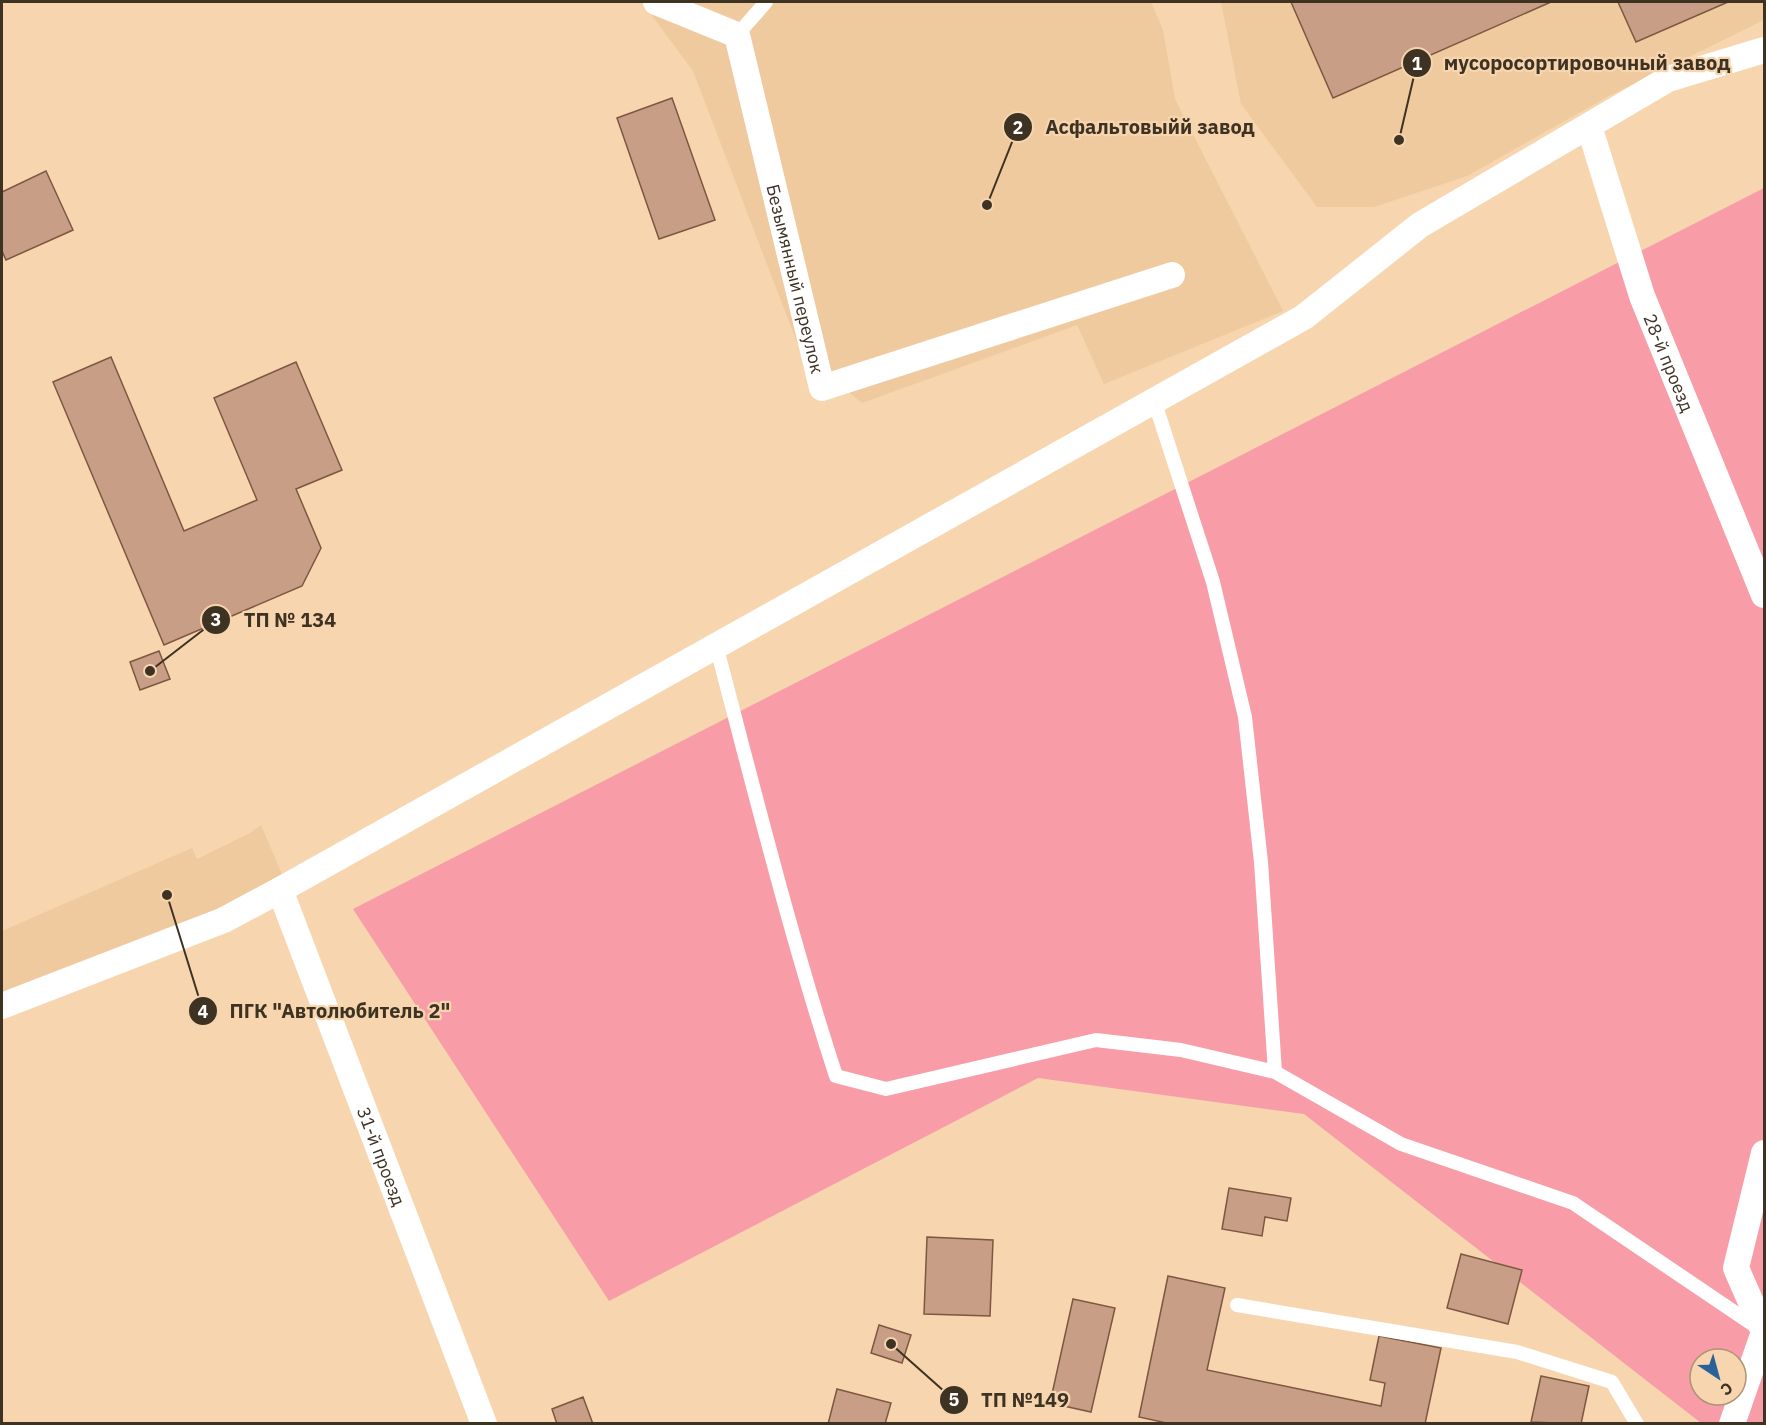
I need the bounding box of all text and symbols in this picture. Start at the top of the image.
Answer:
callout: мусоросортировочный завод [1402,44,1742,82]
text: мусоросортировочный завод [1444,49,1730,76]
text: 1 [1412,52,1423,75]
callout: Асфальтовыйй завод [1003,108,1267,146]
text: Асфальтовыйй завод [1045,113,1255,140]
text: 2 [1013,116,1023,139]
street label: Безымянный переулок [762,182,830,376]
street label: 28-й проезд [1639,310,1700,415]
callout: ТП № 134 [201,601,348,639]
text: ТП № 134 [244,606,336,633]
text: 3 [211,608,221,631]
callout: ПГК "Автолюбитель 2" [188,992,463,1030]
text: ПГК "Автолюбитель 2" [230,997,450,1024]
text: 4 [198,1000,209,1023]
street label: 31-й проезд [352,1103,411,1209]
north arrow [1688,1347,1748,1407]
text: С [1717,1378,1737,1400]
callout: ТП №149 [939,1381,1081,1419]
text: ТП №149 [981,1386,1069,1413]
text: 5 [949,1388,960,1411]

